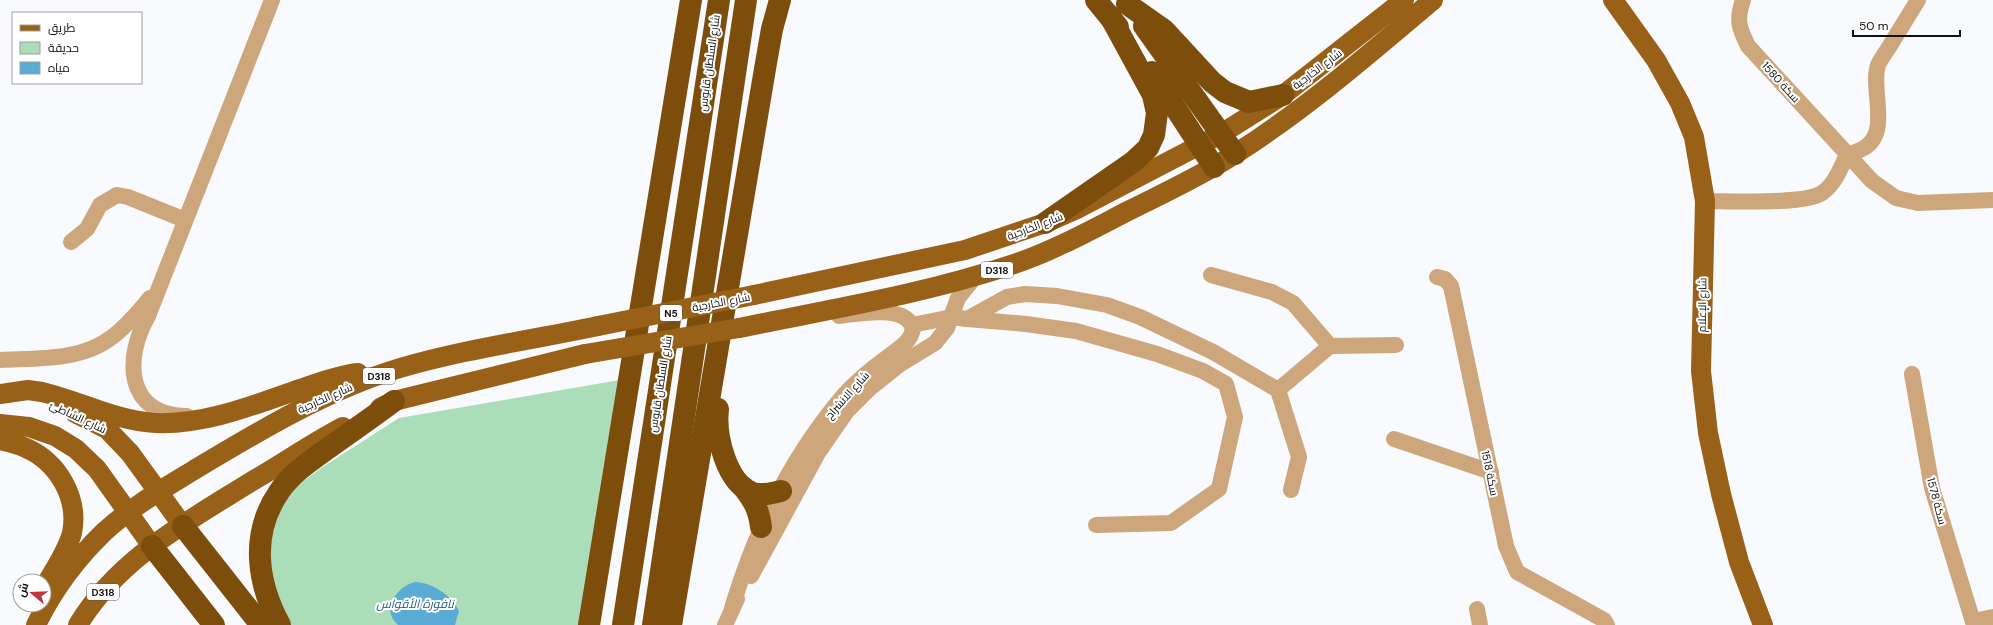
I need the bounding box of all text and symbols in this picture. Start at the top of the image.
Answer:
legend [12,12,142,84]
scale bar [1853,12,1960,38]
street label: شارع السلطان قابوس [695,14,724,112]
text: 50 m [1859,18,1888,34]
text: طريق [48,20,76,36]
text: حديقة [48,40,79,56]
street label: شارع الخارجية [1289,46,1345,93]
street label: سكة 1580 [1759,59,1803,105]
text: مياه [48,60,70,76]
street label: شارع الخارجية [1005,209,1065,244]
road number: D318 [981,262,1013,278]
street label: شارع الإعلام [1695,277,1710,333]
street label: شارع الخارجية [691,290,751,315]
road number: N5 [660,305,682,321]
street label: شارع السلطان قابوس [645,335,676,433]
road number: D318 [363,368,395,384]
street label: شارع الانشراح [822,368,873,422]
street label: شارع الخارجية [295,380,355,417]
street label: شارع الشاطئ [47,398,109,437]
street label: سكة 1518 [1478,449,1502,497]
street label: سكة 1578 [1924,476,1950,526]
north arrow [12,573,52,613]
text: ش [14,581,31,599]
road number: D318 [87,584,119,600]
water label: نافورة الأقواس [376,596,456,612]

